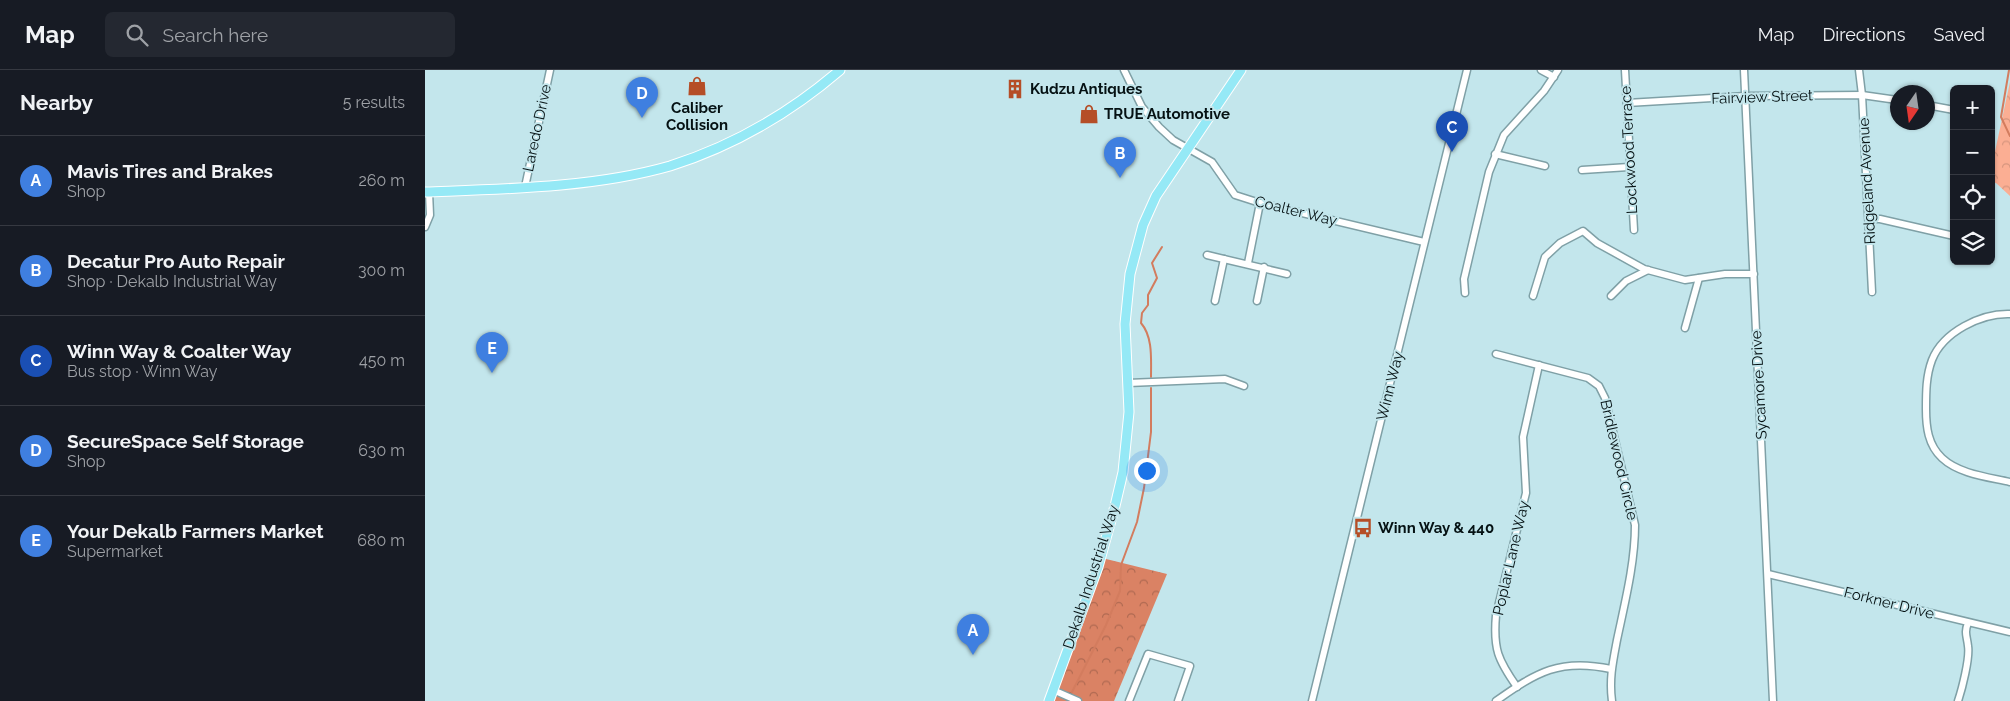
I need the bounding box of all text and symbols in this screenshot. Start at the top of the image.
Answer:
search box [105,12,455,57]
text: Map [25,20,75,49]
icon: search [123,21,151,49]
text: Search here [163,24,268,46]
text: Map [1758,24,1794,45]
text: Directions [1822,24,1906,45]
text: Saved [1934,24,1985,45]
shop icon: Caliber Collision [686,75,708,97]
pin: D [626,77,658,118]
building icon: Kudzu Antiques [1004,78,1026,100]
place label: Kudzu Antiques [1030,80,1142,98]
street label: Laredo Drive [519,83,555,173]
street label: Lockwood Terrace [1617,85,1641,214]
north arrow [1890,85,1935,130]
map controls [1950,85,1995,265]
button: + [1950,85,1995,130]
street label: Fairview Street [1711,86,1813,108]
text: Nearby [20,90,93,115]
text: 5 results [343,93,405,112]
place label: Caliber Collision [666,99,728,134]
shop icon: TRUE Automotive [1078,103,1100,125]
place label: TRUE Automotive [1104,105,1230,123]
pin: C [1436,111,1468,152]
street label: Ridgeland Avenue [1855,117,1879,245]
button: − [1950,130,1995,175]
pin: B [1104,137,1136,178]
text: Mavis Tires and Brakes [67,160,273,182]
text: A [31,171,41,190]
text: 260 m [358,171,405,190]
button: locate [1950,175,1995,220]
text: Shop [67,182,105,201]
street label: Coalter Way [1253,192,1339,230]
button: layers [1950,220,1995,265]
text: Decatur Pro Auto Repair [67,250,285,272]
text: B [31,261,41,280]
text: 300 m [358,261,405,280]
text: Shop · Dekalb Industrial Way [67,272,277,291]
street label: Sycamore Drive [1747,330,1771,440]
pin: E [476,332,508,373]
text: Winn Way & Coalter Way [67,340,291,362]
street label: Winn Way [1373,350,1407,422]
text: C [31,351,41,370]
text: 450 m [359,351,405,370]
text: Bus stop · Winn Way [67,362,217,381]
street label: Bridlewood Circle [1596,398,1642,522]
text: SecureSpace Self Storage [67,430,304,452]
text: D [30,441,42,460]
text: 630 m [358,441,405,460]
text: Shop [67,452,105,471]
your location [1134,458,1160,484]
street label: Poplar Lane Way [1489,499,1533,617]
street label: Dekalb Industrial Way [1059,503,1123,651]
bus stop icon: Winn Way & 440 [1352,517,1374,539]
place label: Winn Way & 440 [1378,519,1494,537]
text: Your Dekalb Farmers Market [67,520,324,542]
text: E [31,531,41,550]
text: 680 m [357,531,405,550]
text: Supermarket [67,542,163,561]
street label: Forkner Drive [1842,583,1936,623]
pin: A [957,614,989,655]

